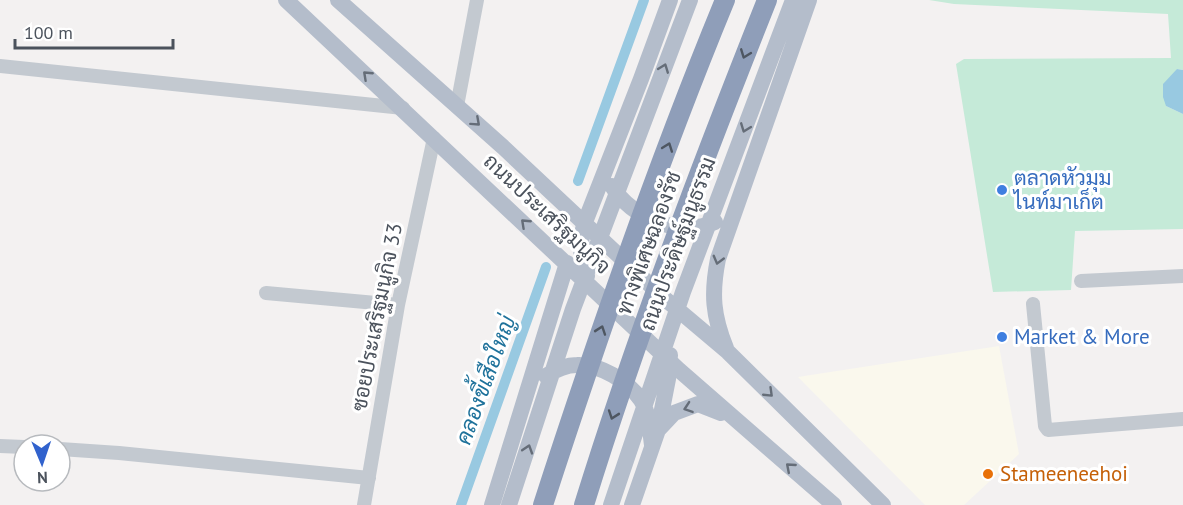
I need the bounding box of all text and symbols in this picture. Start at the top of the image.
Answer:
scale bar [15,12,172,50]
text: 100 m [24,21,73,44]
one-way arrow [740,49,753,59]
one-way arrow [656,63,669,74]
one-way arrow [363,71,374,82]
one-way arrow [469,115,480,126]
one-way arrow [740,122,752,133]
one-way arrow [660,142,673,152]
street label: ถนนประเสริฐมนูกิจ [477,148,617,281]
street label: ถนนประดิษฐ์มนูธรรม [634,153,723,335]
place label: ตลาดหัวมุม ไนท์มาเก็ต [1012,164,1111,215]
street label: ทางพิเศษฉลองรัช [610,167,687,318]
marker: ตลาดหัวมุม ไนท์มาเก็ต [995,183,1009,197]
one-way arrow [521,219,531,230]
street label: ซอยประเสริฐมนูกิจ 33 [345,221,410,414]
one-way arrow [713,255,726,265]
water label: คลองขี้เสือใหญ่ [444,309,522,448]
place label: Market & More [1014,323,1150,350]
one-way arrow [594,325,607,336]
marker: Market & More [995,330,1009,344]
one-way arrow [762,385,773,396]
one-way arrow [683,401,693,413]
one-way arrow [608,409,621,420]
north arrow [12,433,72,493]
one-way arrow [520,444,533,455]
place label: Stameeneehoi [1000,460,1128,487]
one-way arrow [786,463,797,474]
marker: Stameeneehoi [981,467,995,481]
text: N [37,468,48,488]

